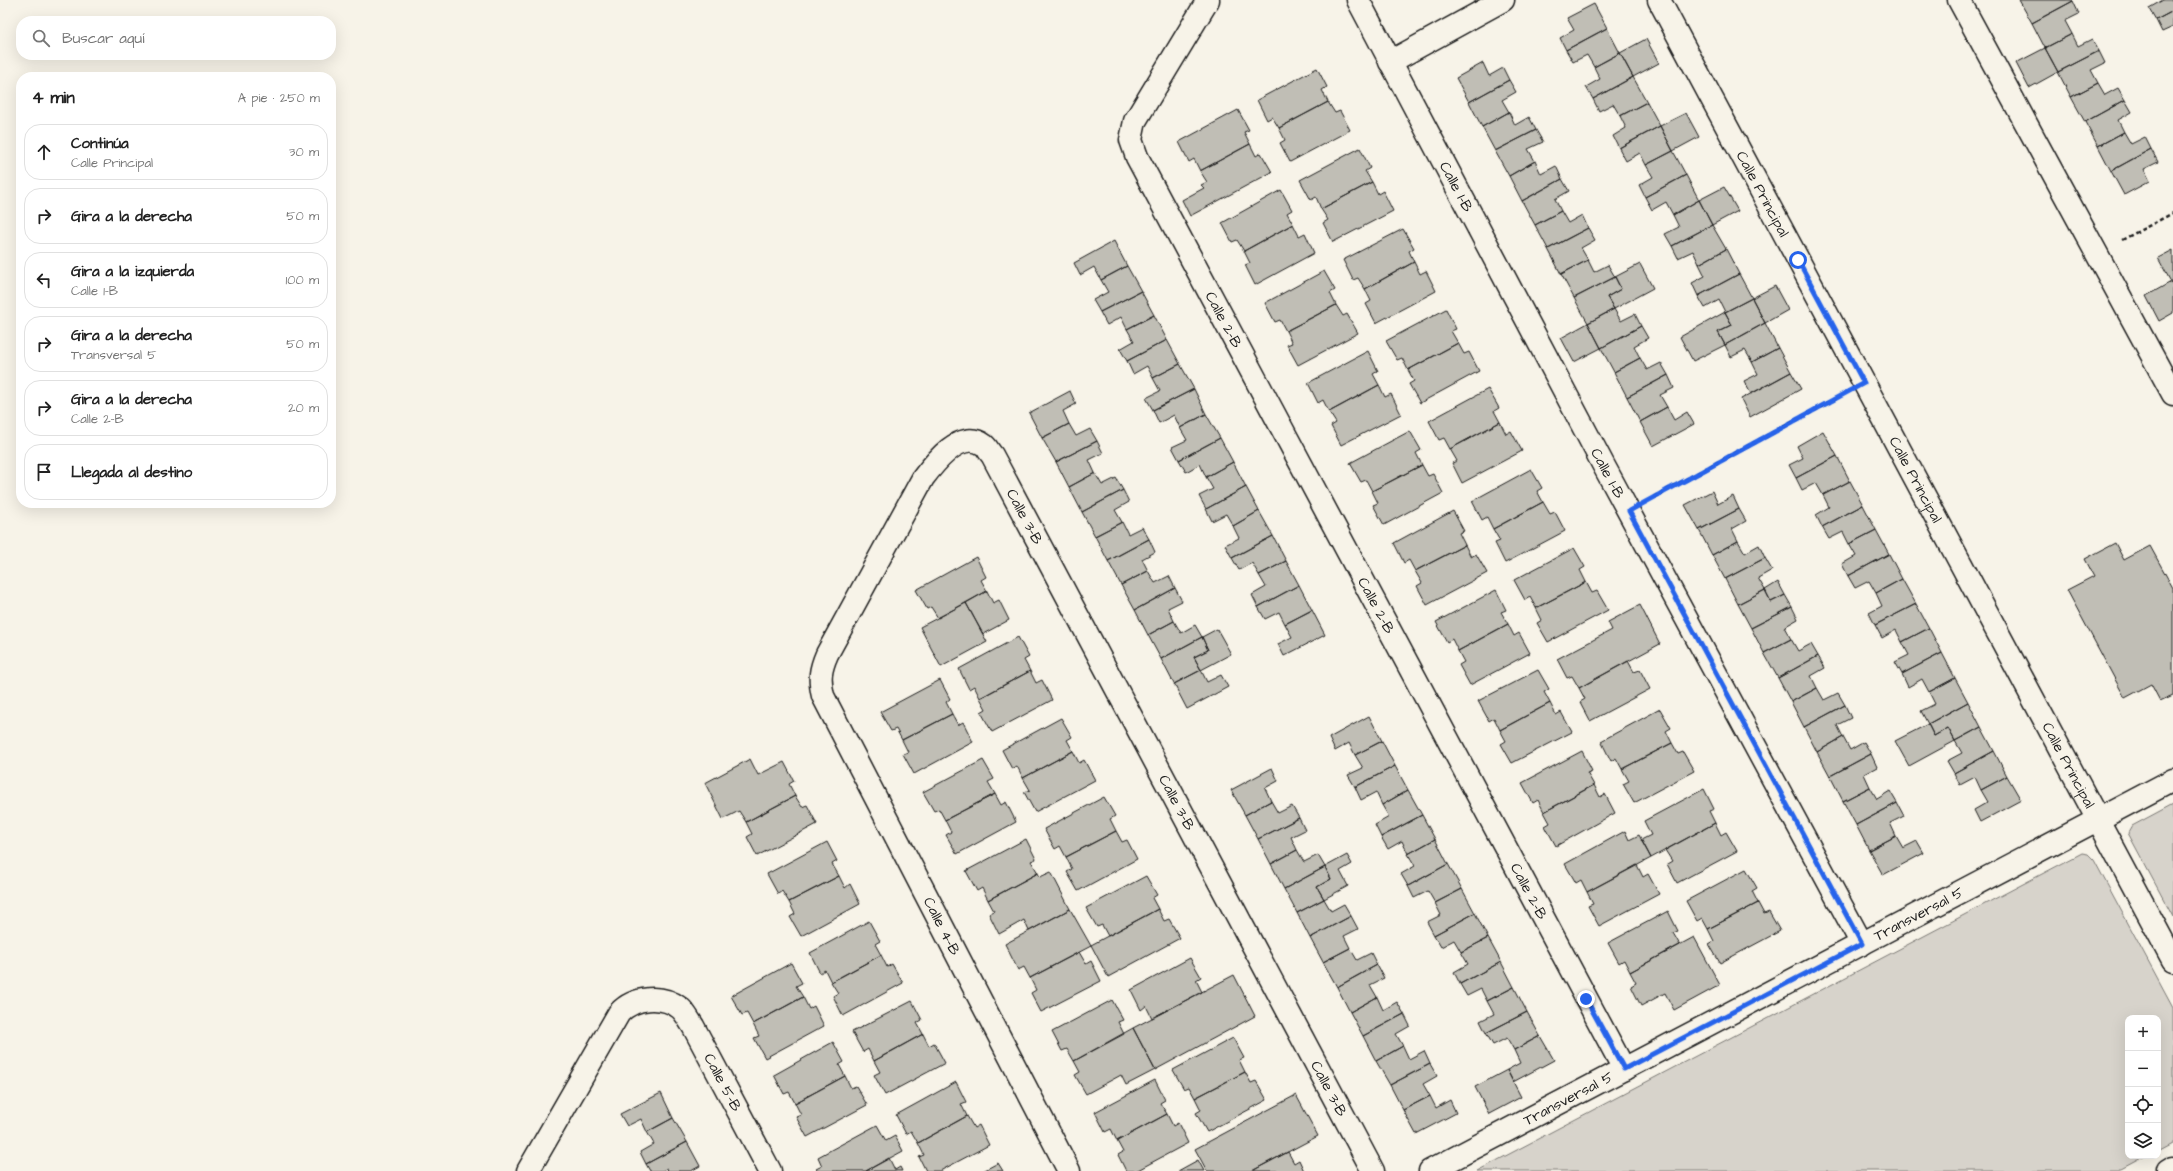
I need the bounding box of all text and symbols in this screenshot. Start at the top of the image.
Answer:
search box [16,16,336,60]
icon: search [30,27,52,49]
text: Buscar aquí [62,28,144,49]
text: 4 min [32,86,75,110]
text: A pie · 250 m [238,89,320,107]
text: Continúa [71,133,129,154]
icon: ahead [33,141,55,163]
text: 30 m [289,143,319,161]
street label: Calle Principal [1731,147,1794,241]
text: Calle Principal [71,154,153,172]
street label: Calle 1-B [1434,158,1478,216]
icon: right [33,205,55,227]
text: Gira a la derecha [71,206,192,227]
text: 50 m [286,207,319,225]
route start [1789,251,1807,269]
text: Gira a la izquierda [71,261,194,282]
icon: left [33,269,55,291]
text: 100 m [286,271,319,289]
text: Calle 1-B [71,282,118,300]
street label: Calle 2-B [1200,288,1247,352]
text: Gira a la derecha [71,325,192,346]
icon: right [33,333,55,355]
text: 50 m [286,335,319,353]
text: Transversal 5 [71,346,156,364]
text: Gira a la derecha [71,389,192,410]
icon: right [33,397,55,419]
text: 20 m [288,399,319,417]
text: Calle 2-B [71,410,124,428]
street label: Calle Principal [1884,433,1947,527]
street label: Calle 1-B [1585,444,1630,503]
icon: arrive [33,461,55,483]
text: Llegada al destino [71,462,192,483]
street label: Calle 3-B [1001,485,1048,548]
street label: Calle 2-B [1352,574,1400,638]
street label: Calle Principal [2037,719,2100,812]
street label: Calle 3-B [1153,771,1200,835]
street label: Calle 2-B [1505,859,1552,924]
street label: Transversal 5 [1870,882,1968,947]
street label: Calle 4-B [918,894,965,959]
route end [1577,990,1595,1008]
map controls [2125,1015,2161,1159]
button: + [2125,1015,2161,1051]
street label: Calle 5-B [698,1050,747,1116]
button: − [2125,1051,2161,1087]
street label: Calle 3-B [1305,1057,1352,1121]
street label: Transversal 5 [1520,1066,1617,1131]
button: locate [2125,1087,2161,1123]
button: layers [2125,1123,2161,1159]

